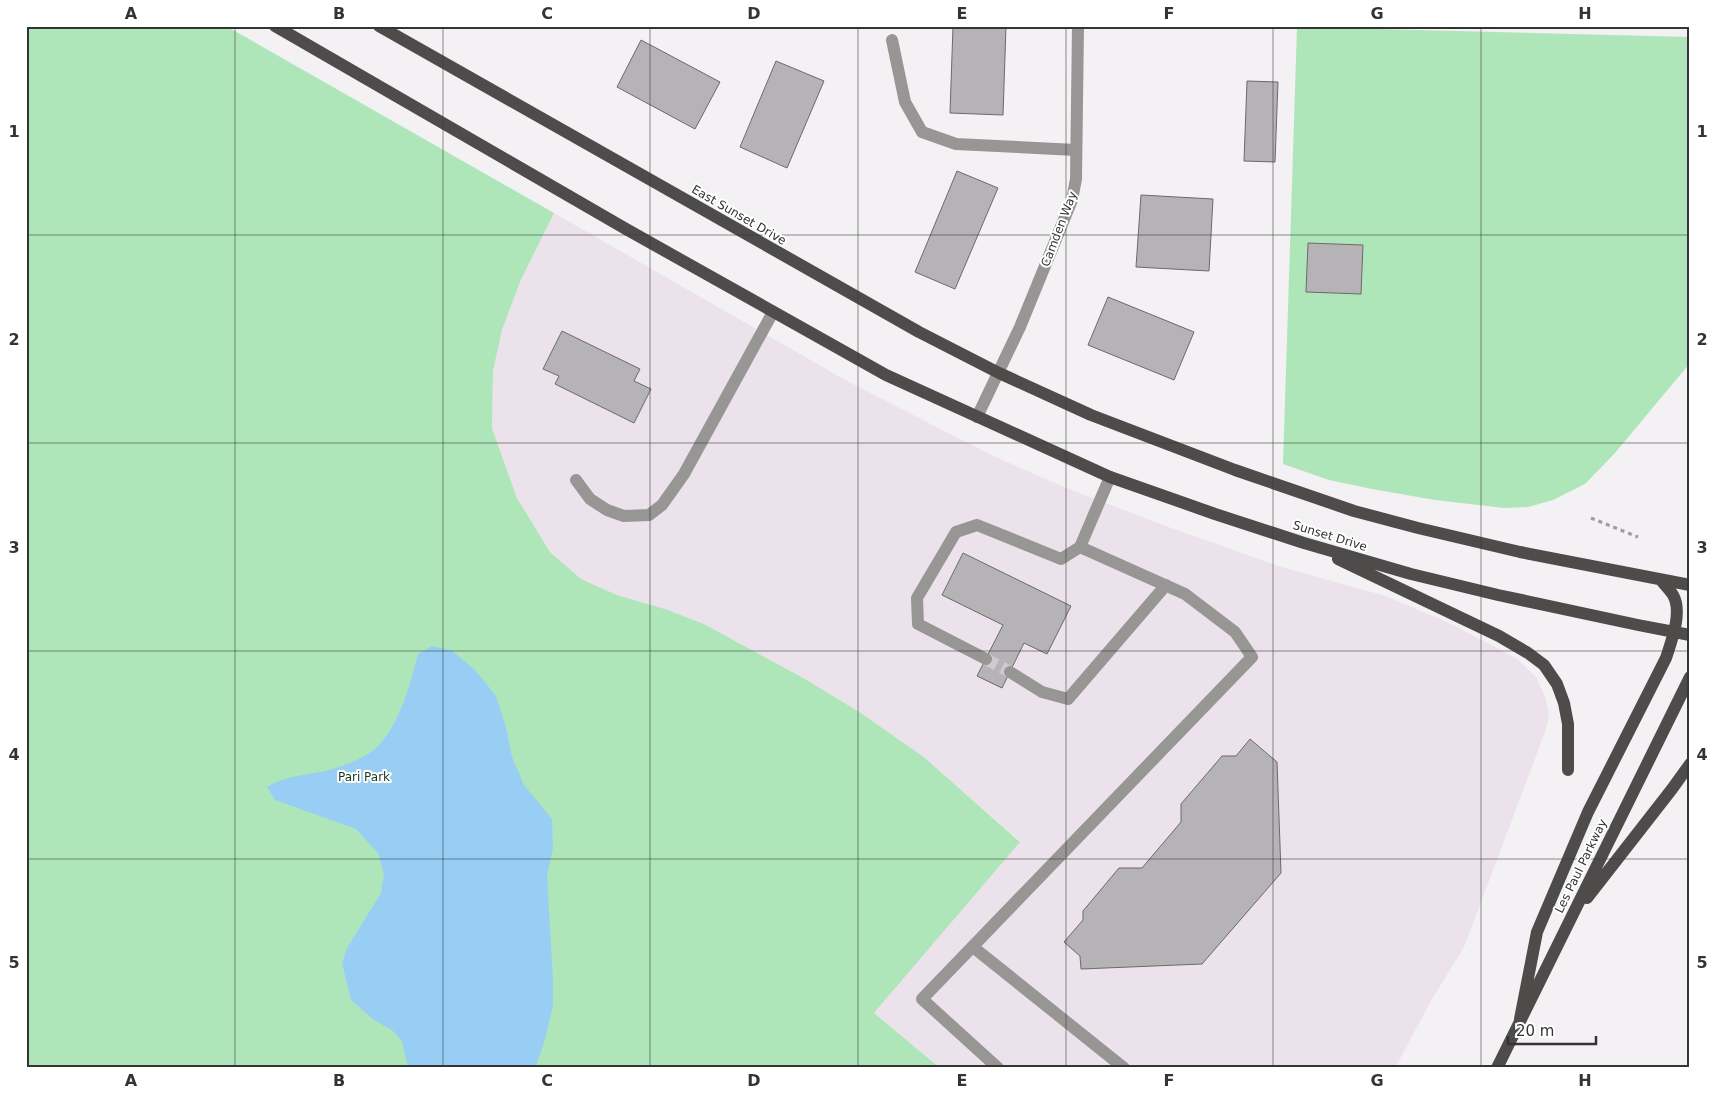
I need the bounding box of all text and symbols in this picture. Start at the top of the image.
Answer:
text: A [125,4,138,23]
text: B [333,4,345,23]
text: C [541,4,553,23]
text: D [747,4,761,23]
text: E [957,4,967,23]
text: F [1164,4,1174,23]
text: G [1370,4,1384,23]
text: H [1578,4,1592,23]
text: 1 [8,122,20,141]
text: 1 [1696,122,1708,141]
street label: East Sunset Drive [689,182,789,248]
street label: Camden Way [1038,189,1080,269]
text: 2 [8,330,20,349]
text: 2 [1696,330,1708,349]
street label: Sunset Drive [1291,518,1369,554]
text: 3 [8,538,20,557]
text: 3 [1696,538,1708,557]
text: 4 [8,745,20,764]
text: 4 [1696,745,1708,764]
park label: Pari Park [338,770,390,784]
street label: Les Paul Parkway [1552,817,1610,915]
text: 5 [8,953,20,972]
text: 5 [1696,953,1708,972]
scale bar [1508,1014,1596,1046]
text: 20 m [1516,1022,1554,1040]
text: A [125,1071,138,1090]
text: B [333,1071,345,1090]
text: C [541,1071,553,1090]
text: D [747,1071,761,1090]
text: E [957,1071,967,1090]
text: F [1164,1071,1174,1090]
text: G [1370,1071,1384,1090]
text: H [1578,1071,1592,1090]

